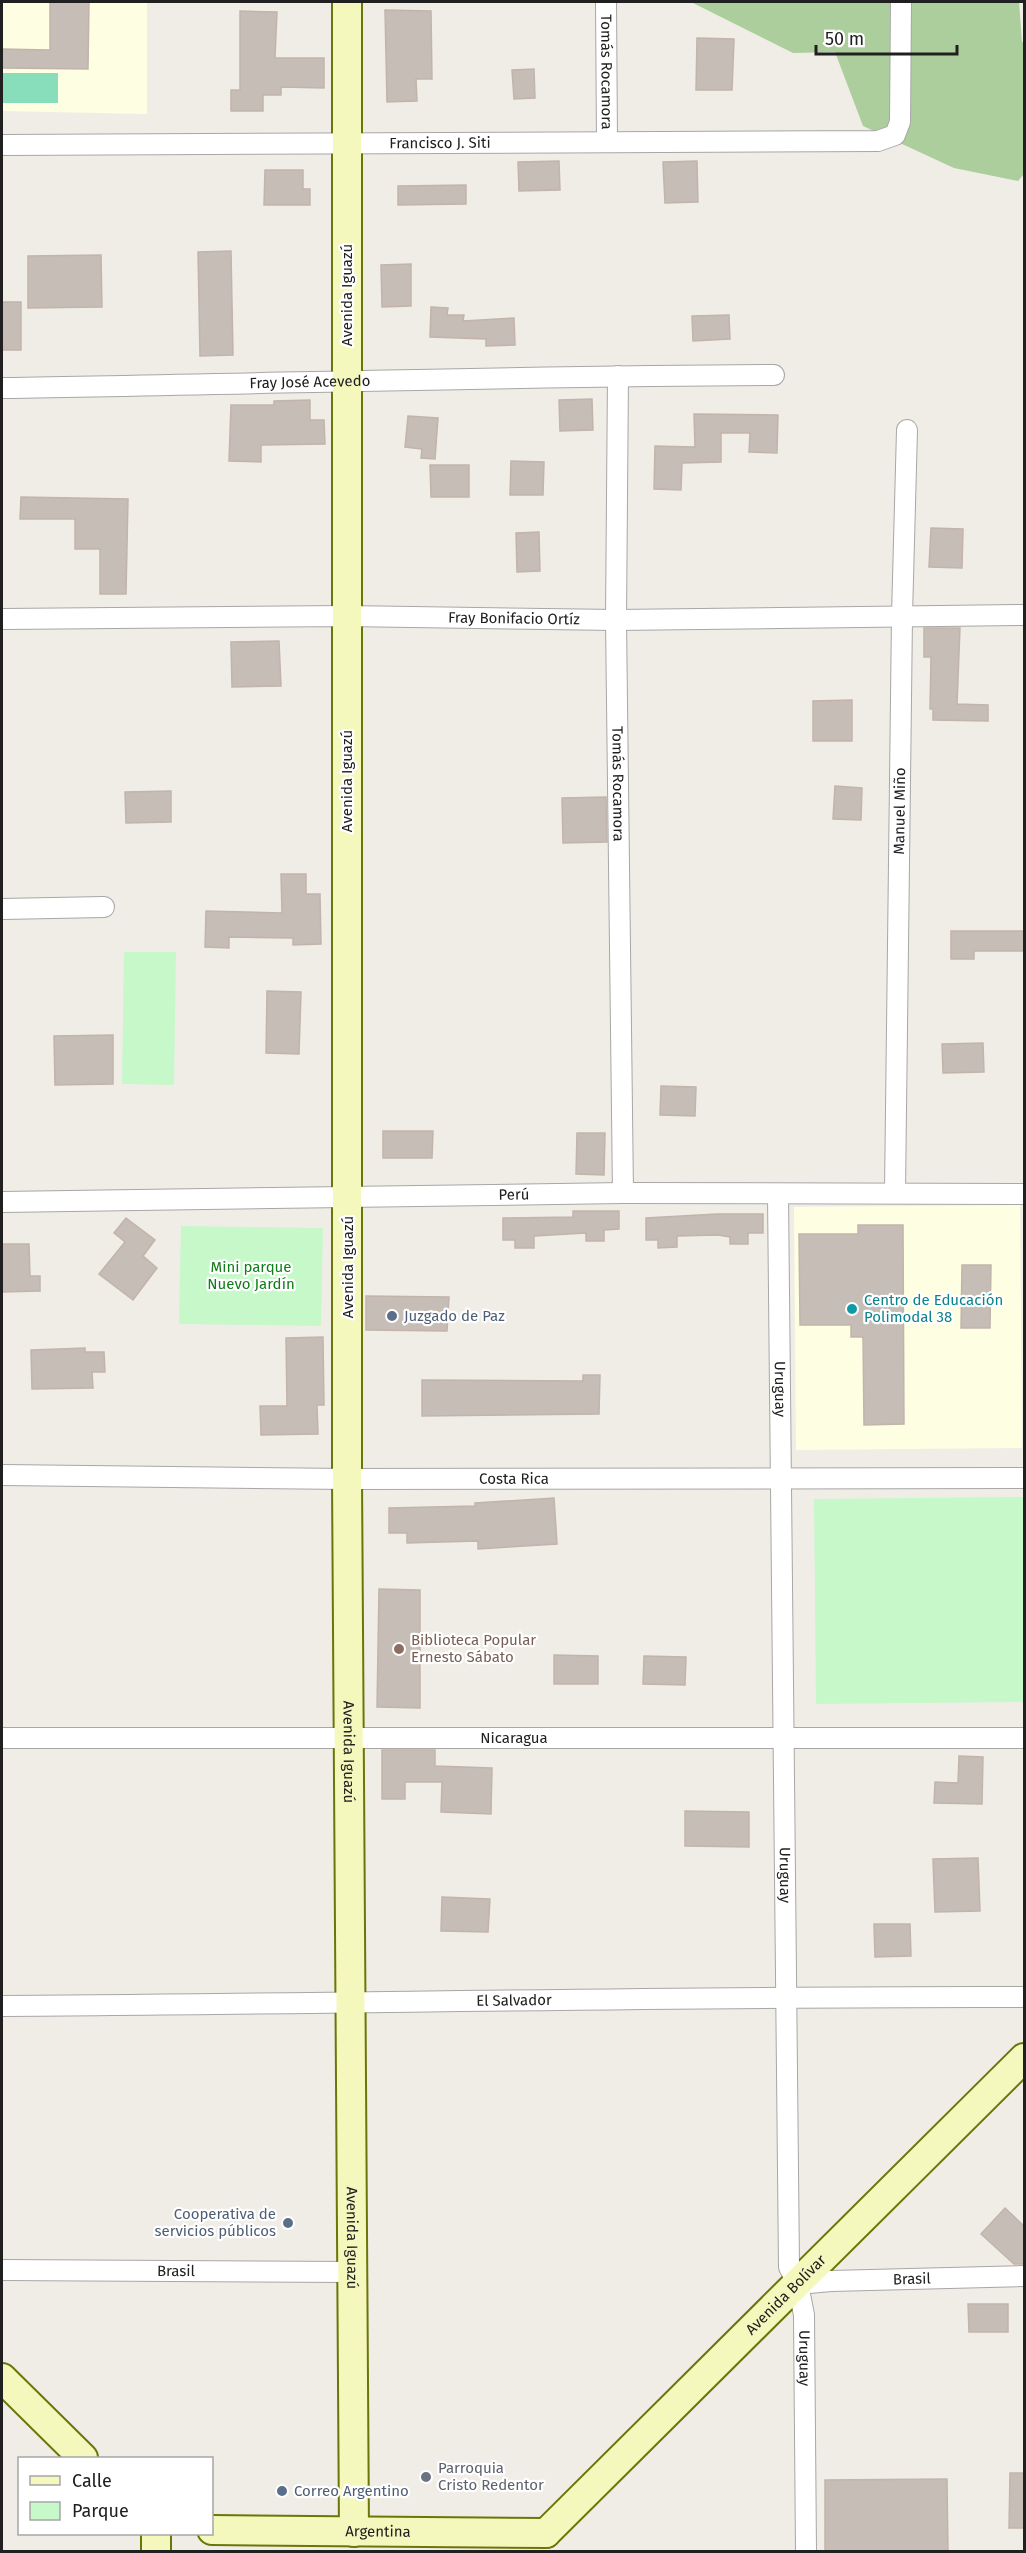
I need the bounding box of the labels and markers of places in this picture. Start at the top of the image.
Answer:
place label: Centro de Educación Polimodal 38 [864,1291,1003,1326]
marker: Centro de Educación Polimodal 38 [845,1302,859,1316]
place label: Juzgado de Paz [404,1307,505,1325]
marker: Juzgado de Paz [385,1309,399,1323]
place label: Biblioteca Popular Ernesto Sábato [411,1631,536,1666]
marker: Biblioteca Popular Ernesto Sábato [392,1642,406,1656]
place label: Cooperativa de servicios públicos [154,2205,276,2240]
marker: Cooperativa de servicios públicos [281,2216,295,2230]
place label: Parroquia Cristo Redentor [438,2459,544,2494]
marker: Parroquia Cristo Redentor [419,2470,433,2484]
place label: Correo Argentino [294,2482,409,2500]
marker: Correo Argentino [275,2484,289,2498]

